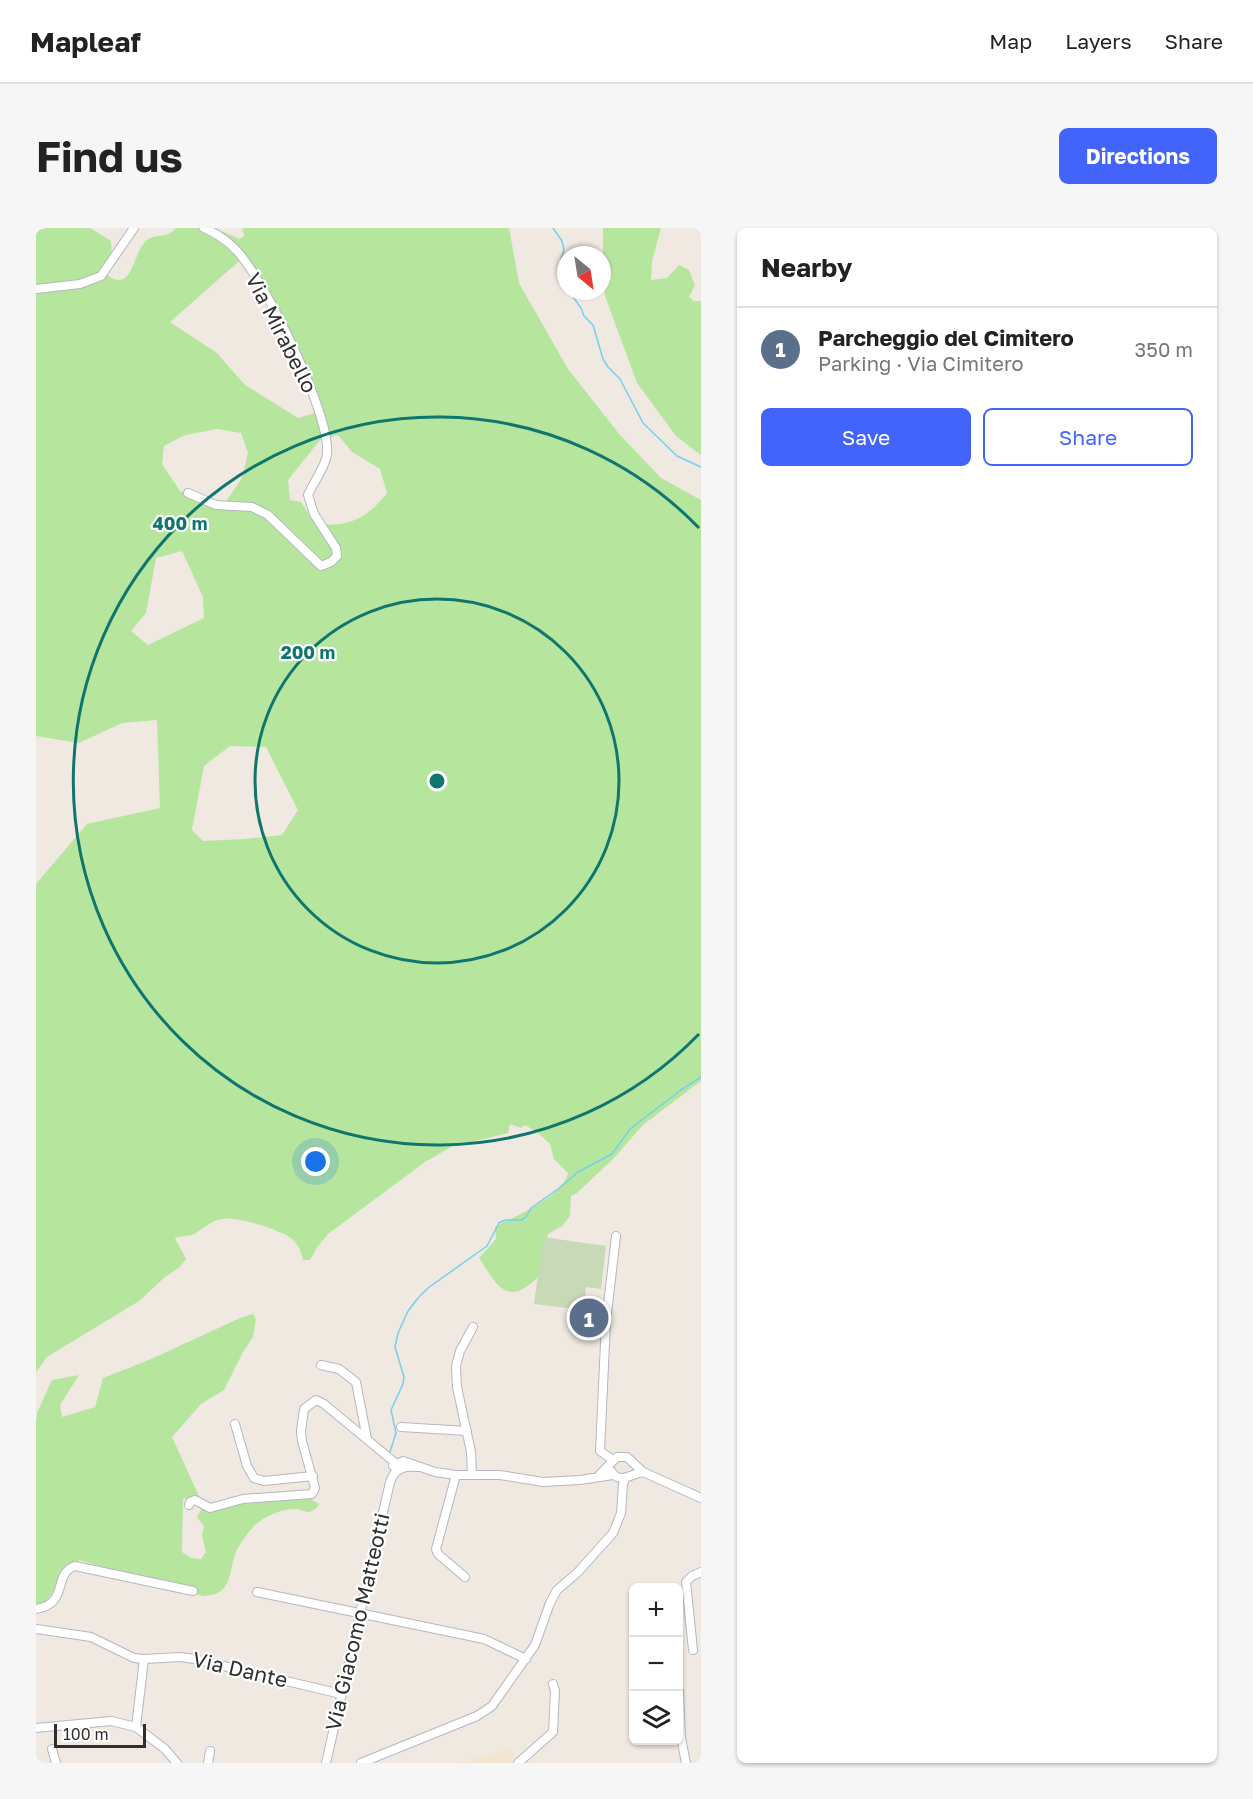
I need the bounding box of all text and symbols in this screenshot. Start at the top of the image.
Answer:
text: Mapleaf [30,25,141,58]
text: Map [989,28,1032,54]
text: Layers [1065,28,1132,54]
text: Share [1165,28,1223,54]
button: Directions [1059,128,1217,184]
text: Find us [36,131,183,181]
north arrow [557,246,611,300]
text: Nearby [761,252,852,283]
street label: Via Mirabello [241,268,323,397]
text: Parcheggio del Cimitero [818,324,1074,351]
text: 1 [775,337,786,361]
text: 350 m [1135,337,1193,361]
text: Parking · Via Cimitero [818,351,1024,375]
button: Save [761,408,971,466]
button: Share [983,408,1193,466]
text: 400 m [153,512,207,534]
text: 200 m [281,641,335,663]
centre of rings [427,771,447,791]
your location [301,1147,330,1176]
pin: 1 [570,1296,608,1340]
street label: Via Giacomo Matteotti [319,1510,395,1733]
map controls [629,1583,683,1745]
button: + [629,1583,683,1637]
button: − [629,1637,683,1691]
street label: Via Dante [190,1645,290,1693]
button: layers [629,1691,683,1745]
scale bar [54,1721,146,1748]
text: 100 m [63,1724,109,1744]

